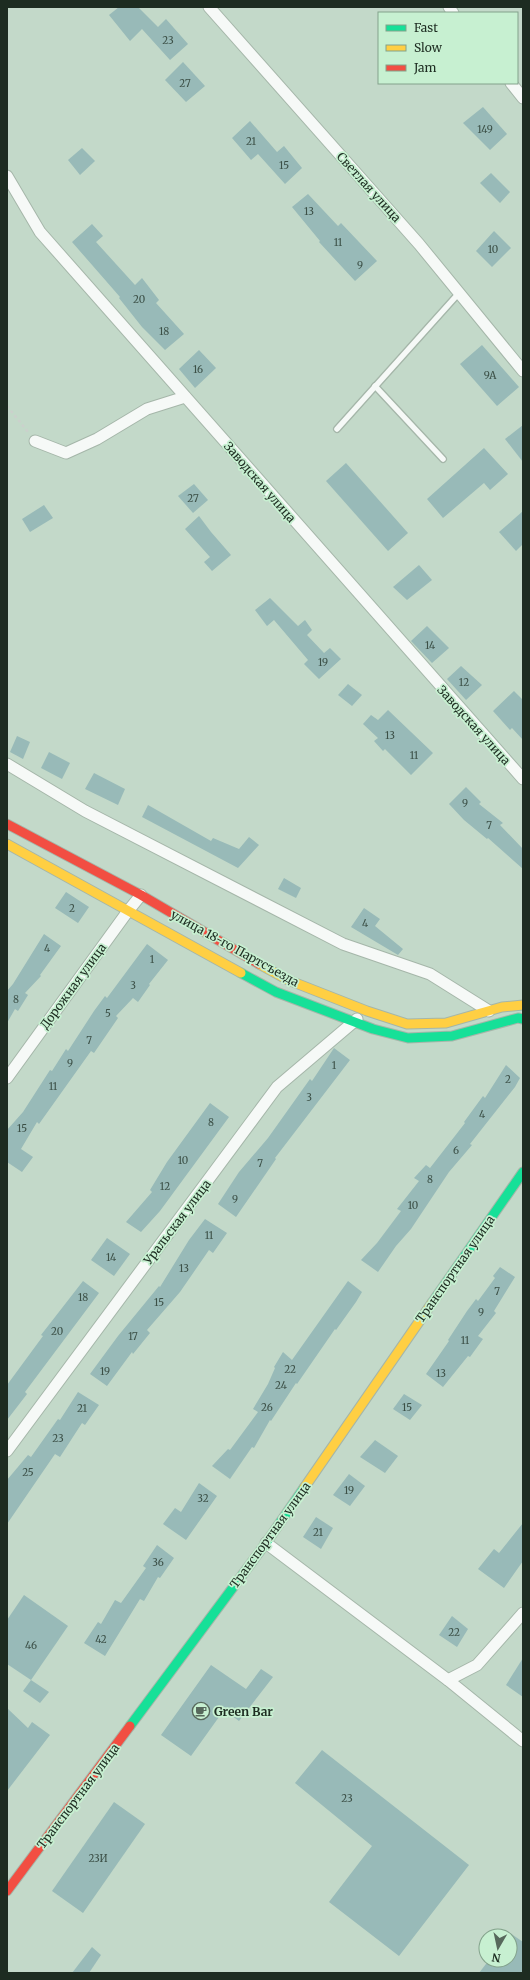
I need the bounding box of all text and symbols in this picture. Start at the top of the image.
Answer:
legend [378,12,518,84]
text: Fast [414,20,438,35]
house number: 23 [162,34,174,47]
text: Slow [414,40,443,55]
text: Jam [413,60,437,75]
house number: 27 [179,77,191,90]
house number: 149 [477,123,493,136]
house number: 21 [246,135,257,148]
street label: Светлая улица [334,149,405,225]
house number: 15 [279,159,289,172]
house number: 13 [304,205,314,218]
house number: 11 [334,236,343,249]
house number: 10 [488,243,498,256]
house number: 9 [357,259,363,272]
house number: 20 [133,293,145,306]
house number: 18 [159,325,169,338]
house number: 16 [193,363,203,376]
house number: 9А [484,369,497,382]
street label: Заводская улица [221,439,299,526]
house number: 27 [187,492,199,505]
house number: 14 [425,639,435,652]
house number: 19 [318,656,328,669]
house number: 12 [459,676,469,689]
street label: Заводская улица [434,682,514,768]
house number: 13 [385,729,395,742]
house number: 11 [410,749,419,762]
house number: 9 [462,797,468,810]
house number: 7 [486,819,492,832]
house number: 2 [69,902,75,915]
street label: улица 18-го Партсъезда [168,906,302,990]
house number: 4 [362,917,368,930]
street label: Дорожная улица [37,940,109,1032]
house number: 4 [44,942,50,955]
house number: 1 [150,953,155,966]
house number: 3 [130,979,136,992]
house number: 8 [13,993,19,1006]
house number: 5 [105,1007,111,1020]
house number: 7 [86,1034,92,1047]
house number: 9 [67,1057,73,1070]
house number: 1 [332,1059,337,1072]
house number: 2 [505,1073,511,1086]
house number: 11 [49,1080,58,1093]
house number: 3 [306,1091,312,1104]
house number: 4 [479,1108,485,1121]
house number: 8 [208,1116,214,1129]
house number: 15 [17,1122,27,1135]
house number: 6 [453,1144,459,1157]
house number: 10 [178,1154,188,1167]
house number: 7 [257,1157,263,1170]
house number: 8 [427,1173,433,1186]
street label: Уральская улица [140,1176,214,1268]
house number: 12 [160,1180,170,1193]
house number: 9 [232,1193,238,1206]
house number: 10 [408,1199,418,1212]
street label: Транспортная улица [412,1212,498,1326]
house number: 11 [205,1229,214,1242]
house number: 14 [106,1251,116,1264]
house number: 13 [179,1262,189,1275]
house number: 7 [494,1285,500,1298]
house number: 18 [78,1291,88,1304]
house number: 15 [154,1296,164,1309]
house number: 9 [478,1306,484,1319]
house number: 20 [51,1325,63,1338]
house number: 17 [128,1330,138,1343]
house number: 11 [461,1334,470,1347]
house number: 22 [284,1363,296,1376]
house number: 19 [100,1365,110,1378]
house number: 13 [436,1367,446,1380]
house number: 24 [275,1379,287,1392]
house number: 26 [261,1401,273,1414]
house number: 15 [402,1401,412,1414]
house number: 21 [77,1402,88,1415]
house number: 23 [52,1432,64,1445]
house number: 25 [22,1466,34,1479]
street label: Транспортная улица [226,1479,314,1591]
house number: 19 [344,1484,354,1497]
house number: 32 [197,1492,209,1505]
house number: 21 [313,1526,324,1539]
house number: 36 [152,1556,164,1569]
house number: 22 [448,1626,460,1639]
house number: 42 [95,1633,107,1646]
house number: 46 [25,1639,37,1652]
cafe icon: Green Bar [191,1701,211,1721]
place label: Green Bar [214,1704,273,1719]
street label: Транспортная улица [34,1740,123,1851]
house number: 23 [341,1792,353,1805]
house number: 23И [88,1852,108,1865]
north arrow [478,1928,518,1968]
text: N [491,1950,502,1965]

